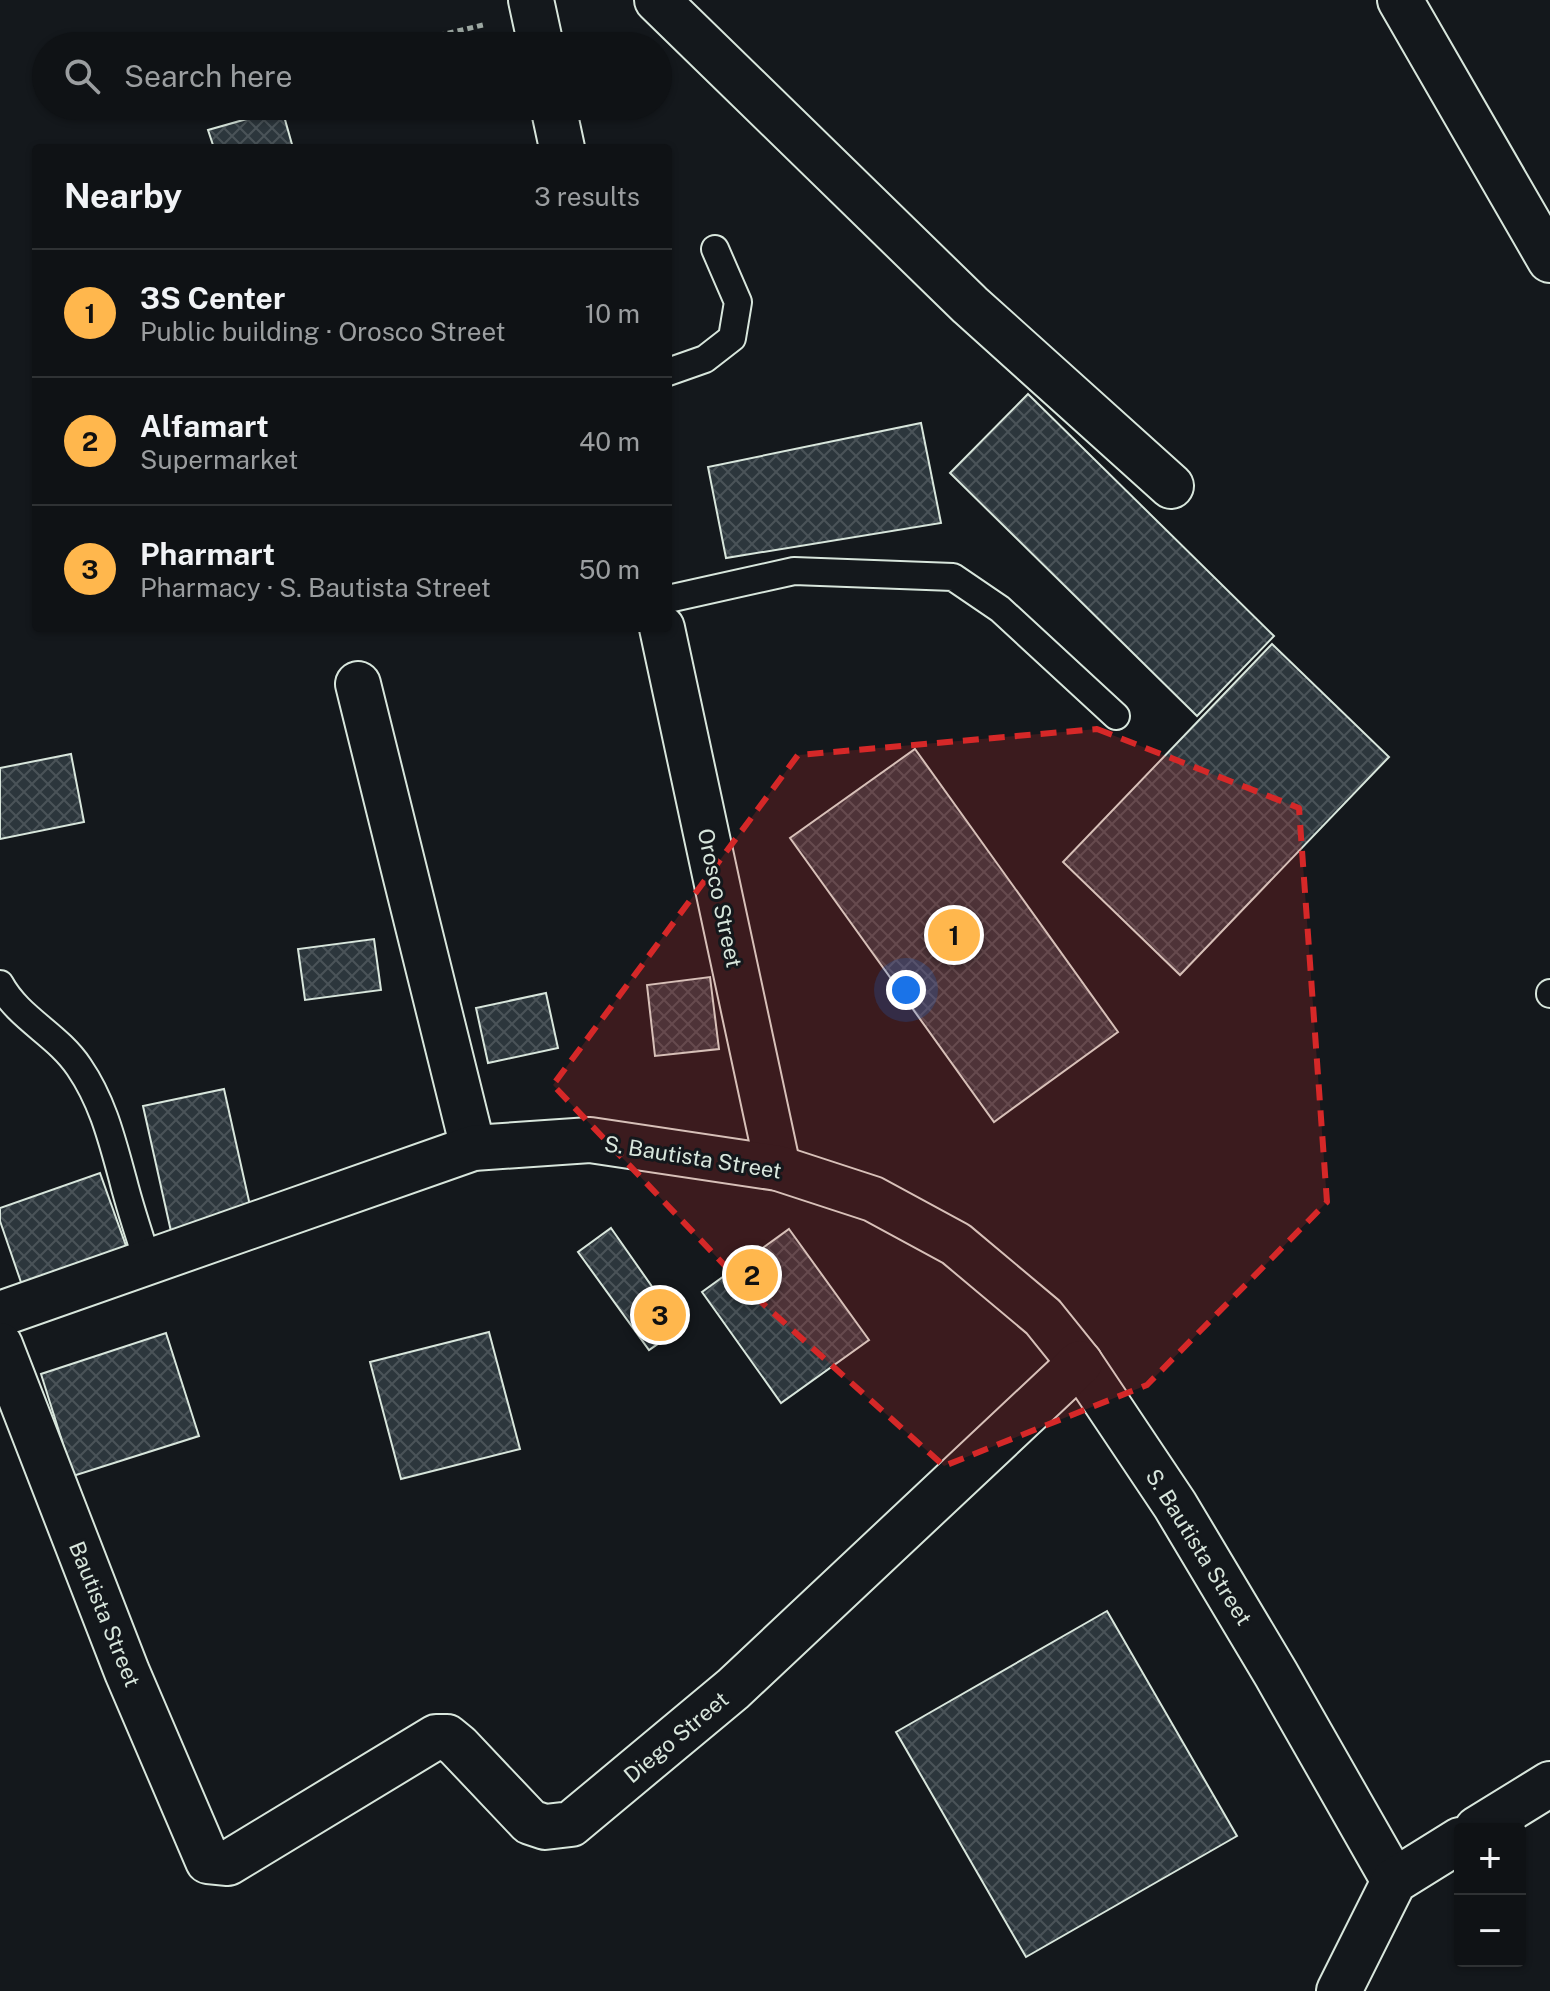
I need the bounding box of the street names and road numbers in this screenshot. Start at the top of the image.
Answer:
street label: Orosco Street [693,826,747,970]
street label: S. Bautista Street [602,1130,784,1184]
street label: S. Bautista Street [1140,1464,1258,1630]
street label: Bautista Street [64,1537,146,1691]
street label: Diego Street [618,1686,734,1788]

